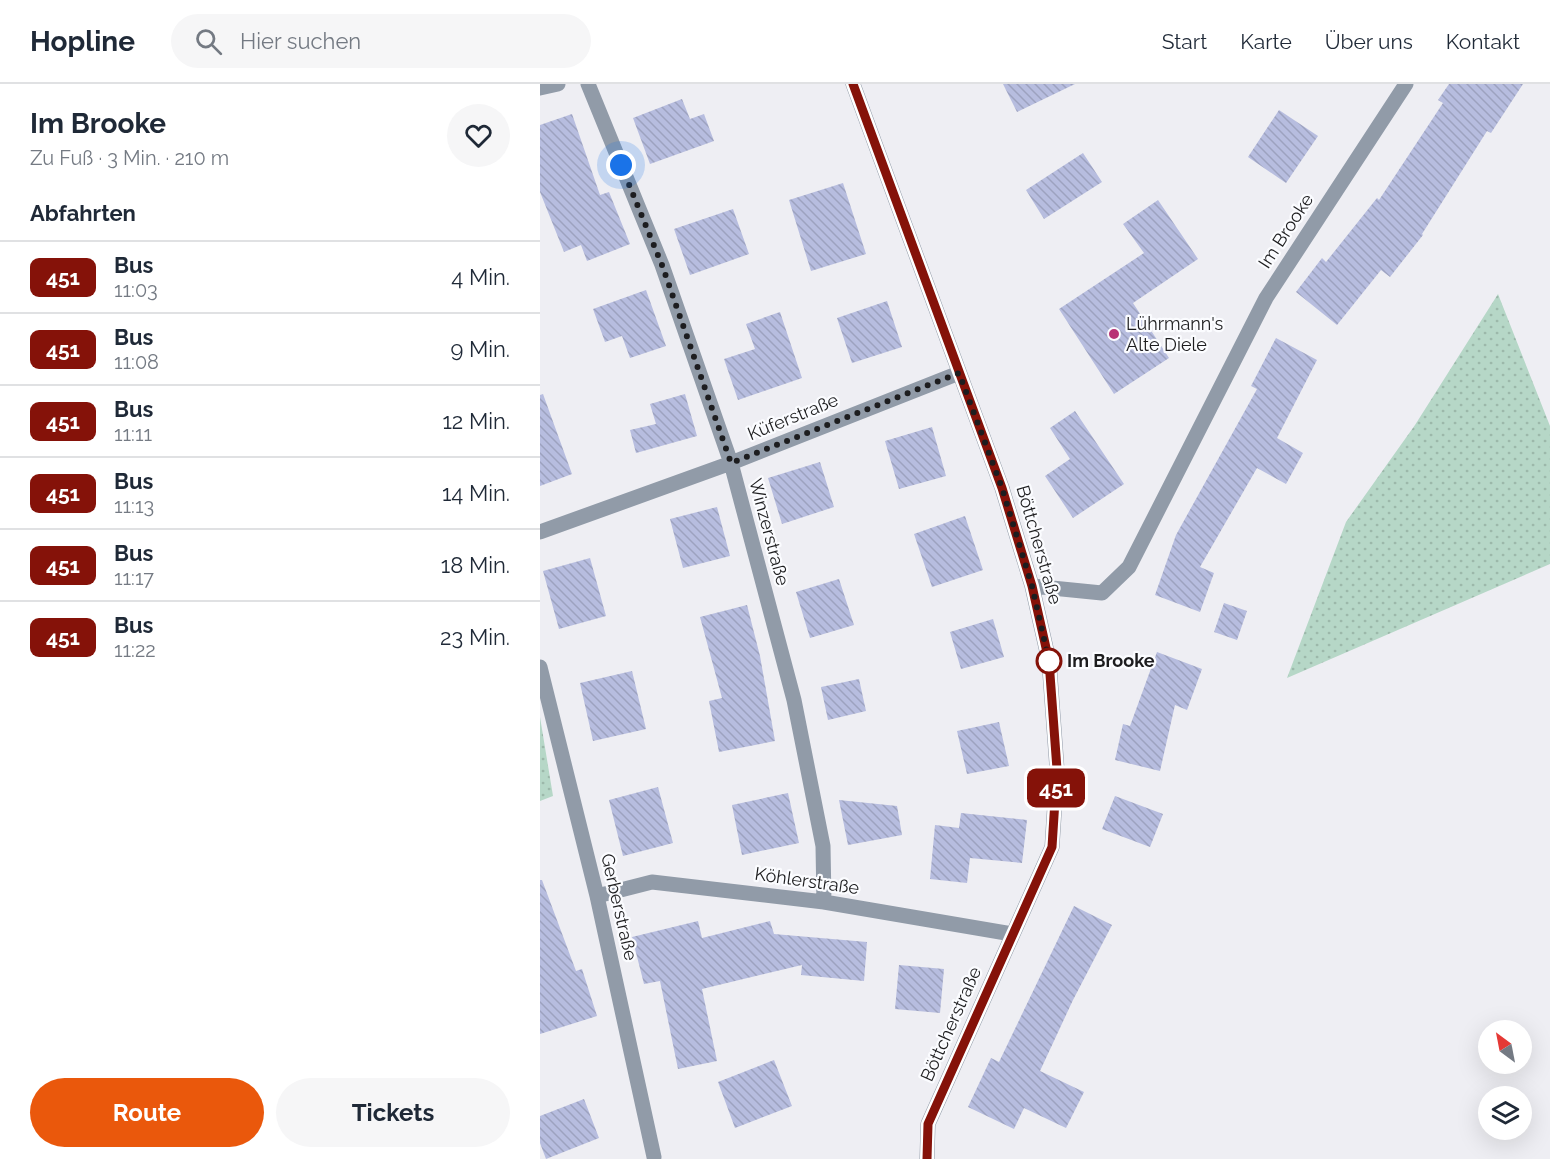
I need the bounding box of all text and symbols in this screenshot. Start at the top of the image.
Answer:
search box [171,14,591,68]
text: Hopline [30,25,135,58]
icon: search [192,25,225,58]
text: Hier suchen [240,28,361,54]
text: Start [1162,29,1207,54]
text: Karte [1240,29,1292,54]
text: Über uns [1325,29,1413,54]
text: Kontakt [1446,29,1520,54]
button: heart [447,104,510,167]
text: Im Brooke [30,107,166,140]
text: Zu Fuß · 3 Min. · 210 m [30,146,229,170]
your location [606,150,636,180]
street label: Im Brooke [1254,189,1318,272]
text: Abfahrten [30,200,136,226]
text: Bus [114,252,153,278]
text: 4 Min. [451,264,510,290]
text: 451 [46,265,80,290]
text: 11:03 [114,278,158,302]
place label: Lührmann's Alte Diele [1126,313,1224,355]
text: Bus [114,324,153,350]
marker: Lührmann's Alte Diele [1107,327,1121,341]
text: 9 Min. [450,336,510,362]
text: 451 [46,337,80,362]
text: 11:08 [114,350,159,374]
street label: Küferstraße [744,389,842,444]
text: Bus [114,396,153,422]
text: 12 Min. [442,408,510,434]
text: 451 [46,409,80,434]
text: 11:11 [114,422,152,446]
text: Bus [114,468,153,494]
street label: Winzerstraße [745,476,794,588]
text: 14 Min. [442,480,510,506]
text: 451 [46,481,80,506]
street label: Böttcherstraße [1012,483,1067,607]
text: 11:13 [114,494,154,518]
text: Bus [114,540,153,566]
text: 18 Min. [441,552,510,578]
text: 451 [46,553,80,578]
text: 11:17 [114,566,154,590]
text: Bus [114,612,153,638]
text: 23 Min. [440,624,510,650]
text: 451 [46,625,80,650]
text: 11:22 [114,638,156,662]
marker: Im Brooke [1036,648,1062,674]
place label: Im Brooke [1067,650,1155,671]
line badge: 451 [1022,768,1090,808]
text: 451 [1039,776,1073,801]
street label: Gerberstraße [597,851,642,963]
street label: Köhlerstraße [753,863,861,898]
street label: Böttcherstraße [916,963,985,1084]
north arrow [1478,1020,1532,1074]
map controls [1478,1020,1532,1140]
button: Route [30,1078,264,1147]
button: Tickets [276,1078,510,1147]
button: layers [1478,1086,1532,1140]

